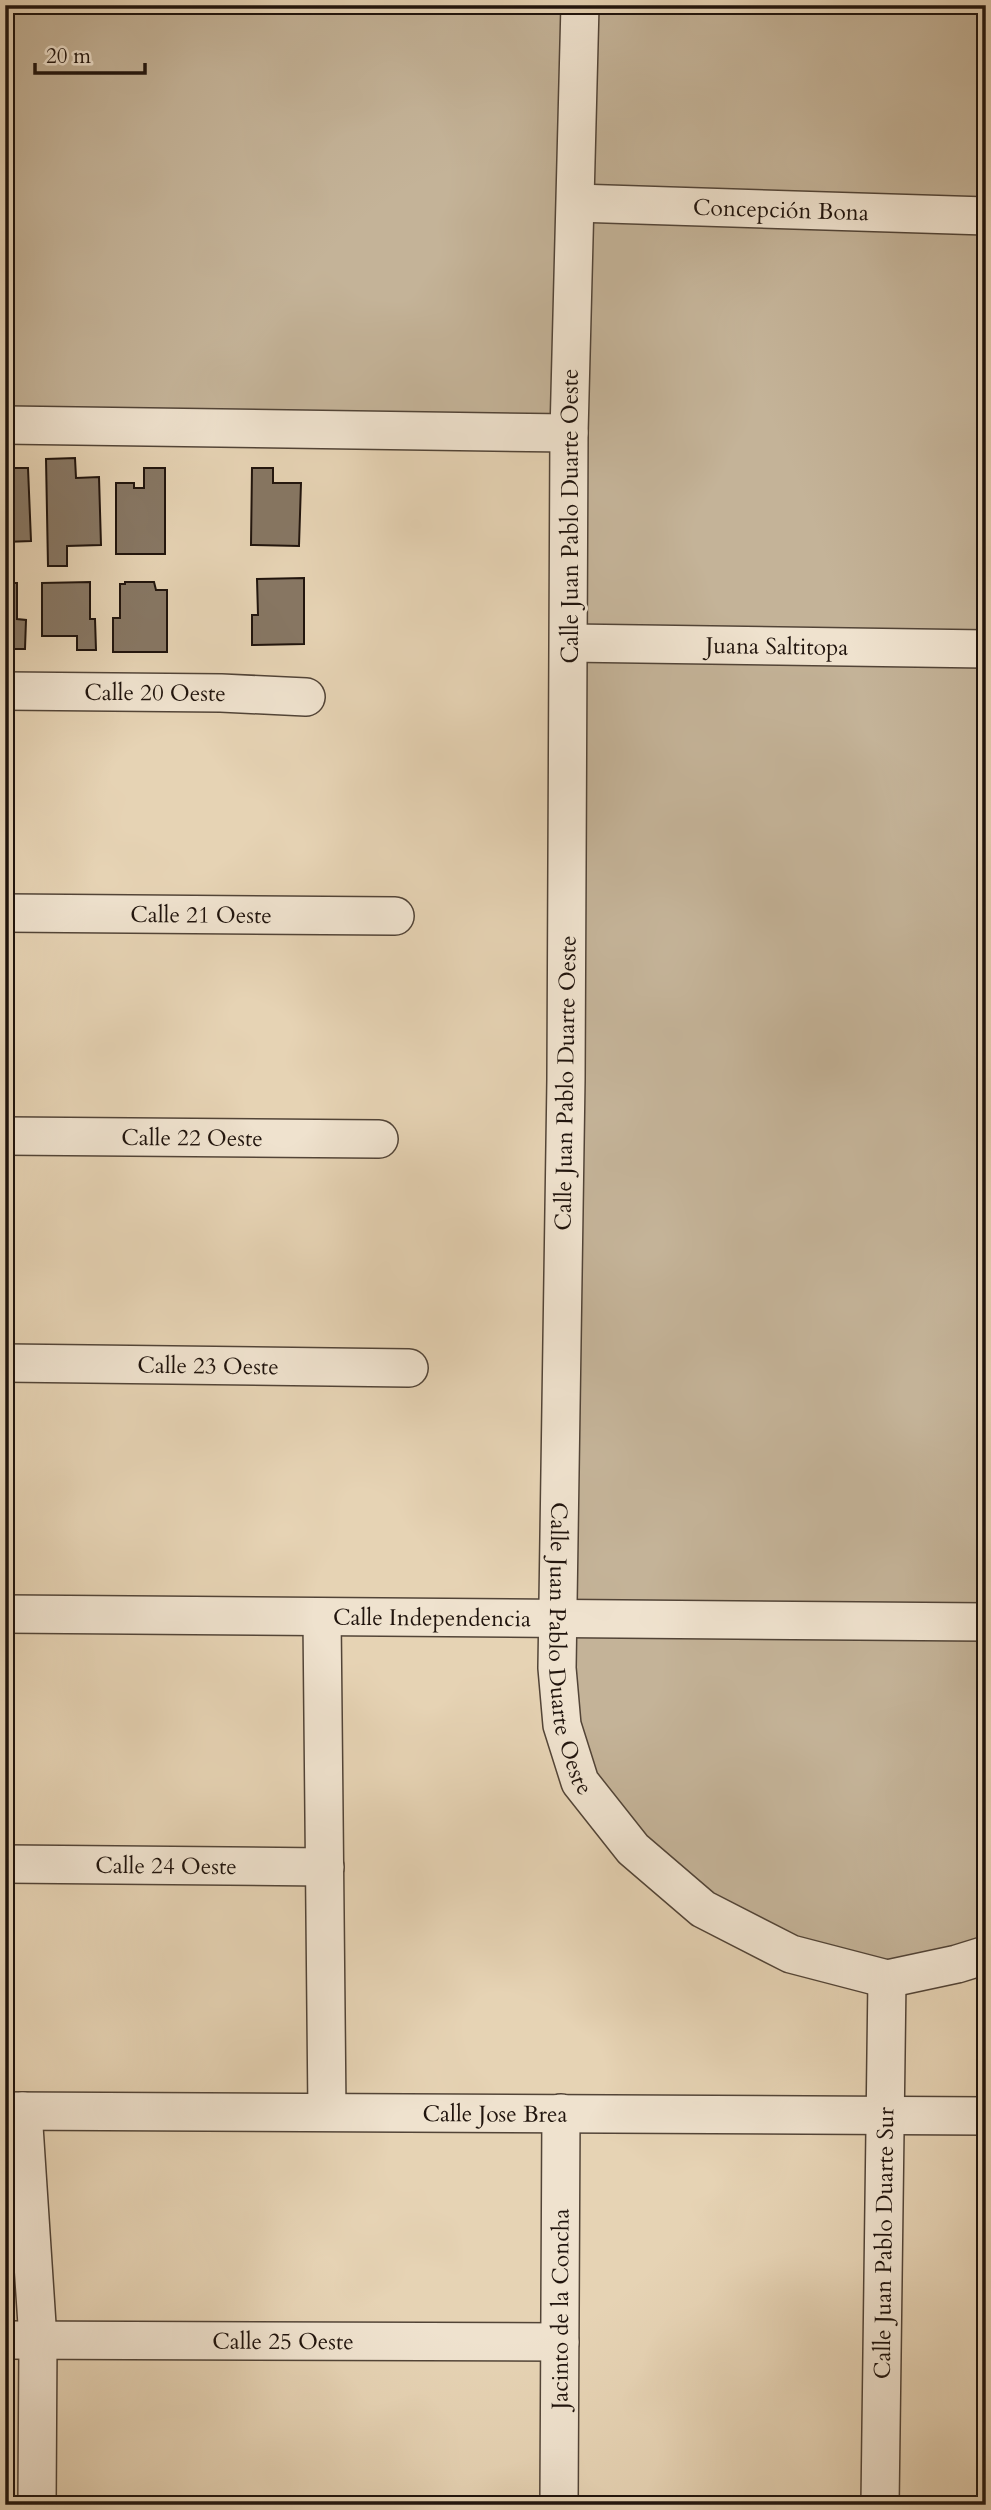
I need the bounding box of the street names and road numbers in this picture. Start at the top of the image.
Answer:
street label: Concepción Bona [692,192,869,228]
street label: Calle Juan Pablo Duarte Oeste [555,368,586,664]
street label: Juana Saltitopa [702,630,849,663]
street label: Calle 20 Oeste [84,677,226,709]
street label: Calle 21 Oeste [130,899,272,931]
street label: Calle Juan Pablo Duarte Oeste [547,935,584,1231]
street label: Calle 22 Oeste [121,1122,263,1154]
street label: Calle 23 Oeste [137,1350,279,1382]
street label: Calle Juan Pablo Duarte Oeste [541,1502,599,1802]
street label: Calle Independencia [333,1602,531,1634]
street label: Calle 24 Oeste [95,1850,237,1882]
street label: Calle Jose Brea [422,2098,568,2130]
street label: Calle Juan Pablo Duarte Sur [867,2106,901,2379]
street label: Jacinto de la Concha [544,2208,577,2412]
street label: Calle 25 Oeste [212,2326,354,2357]

